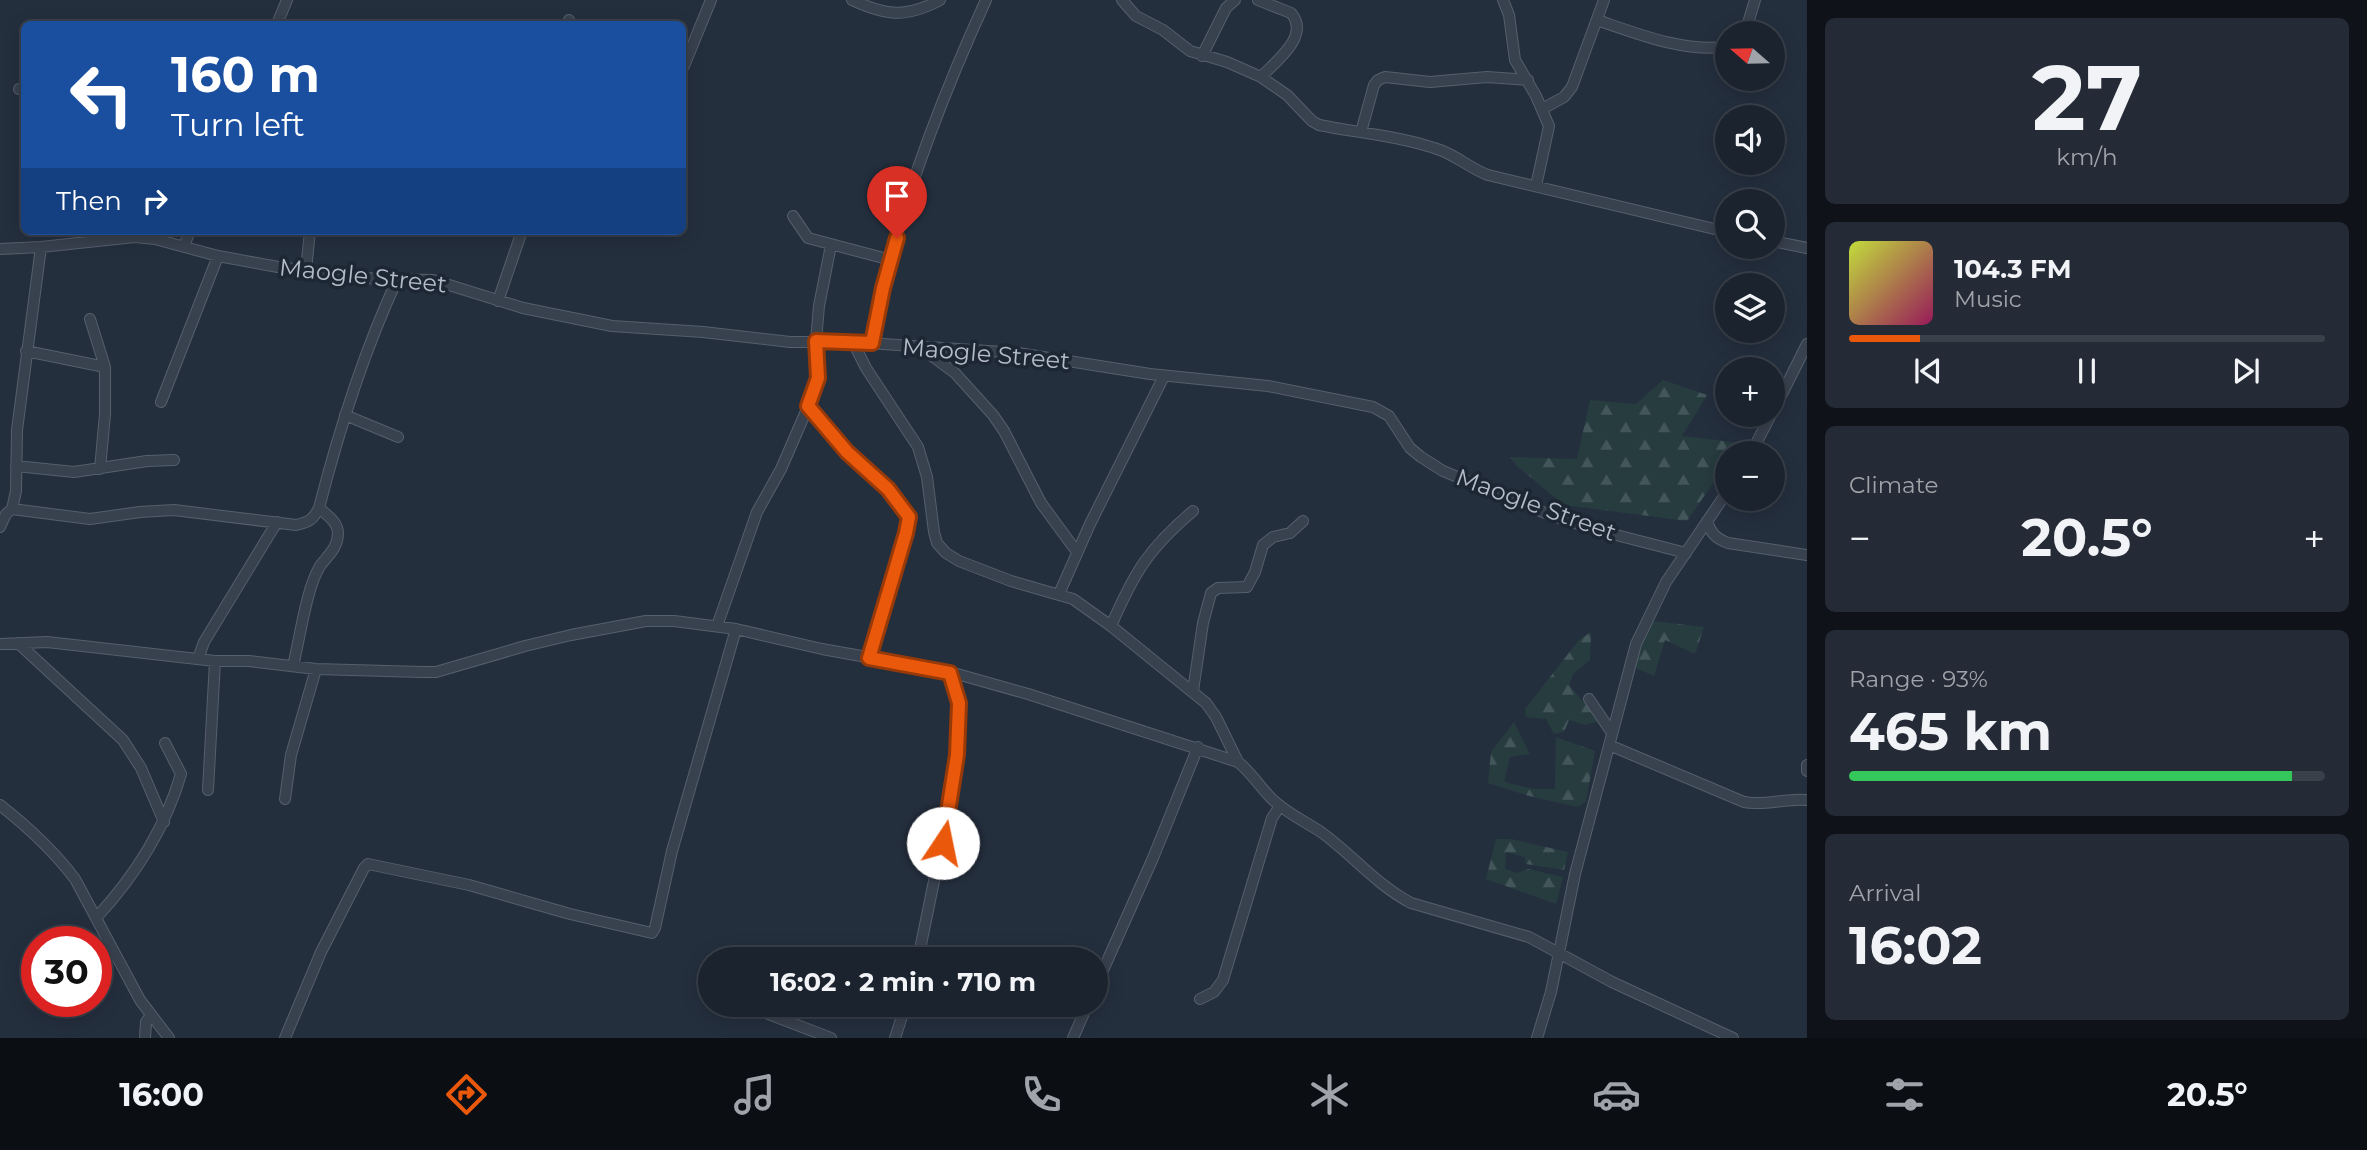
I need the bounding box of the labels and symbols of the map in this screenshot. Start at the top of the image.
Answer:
north arrow [1715,21,1785,91]
pin [867,166,927,238]
street label: Maogle Street [278,252,449,299]
street label: Maogle Street [901,332,1071,375]
street label: Maogle Street [1452,462,1620,547]
position arrow [906,806,980,880]
speed limit sign: 30 [21,926,112,1017]

